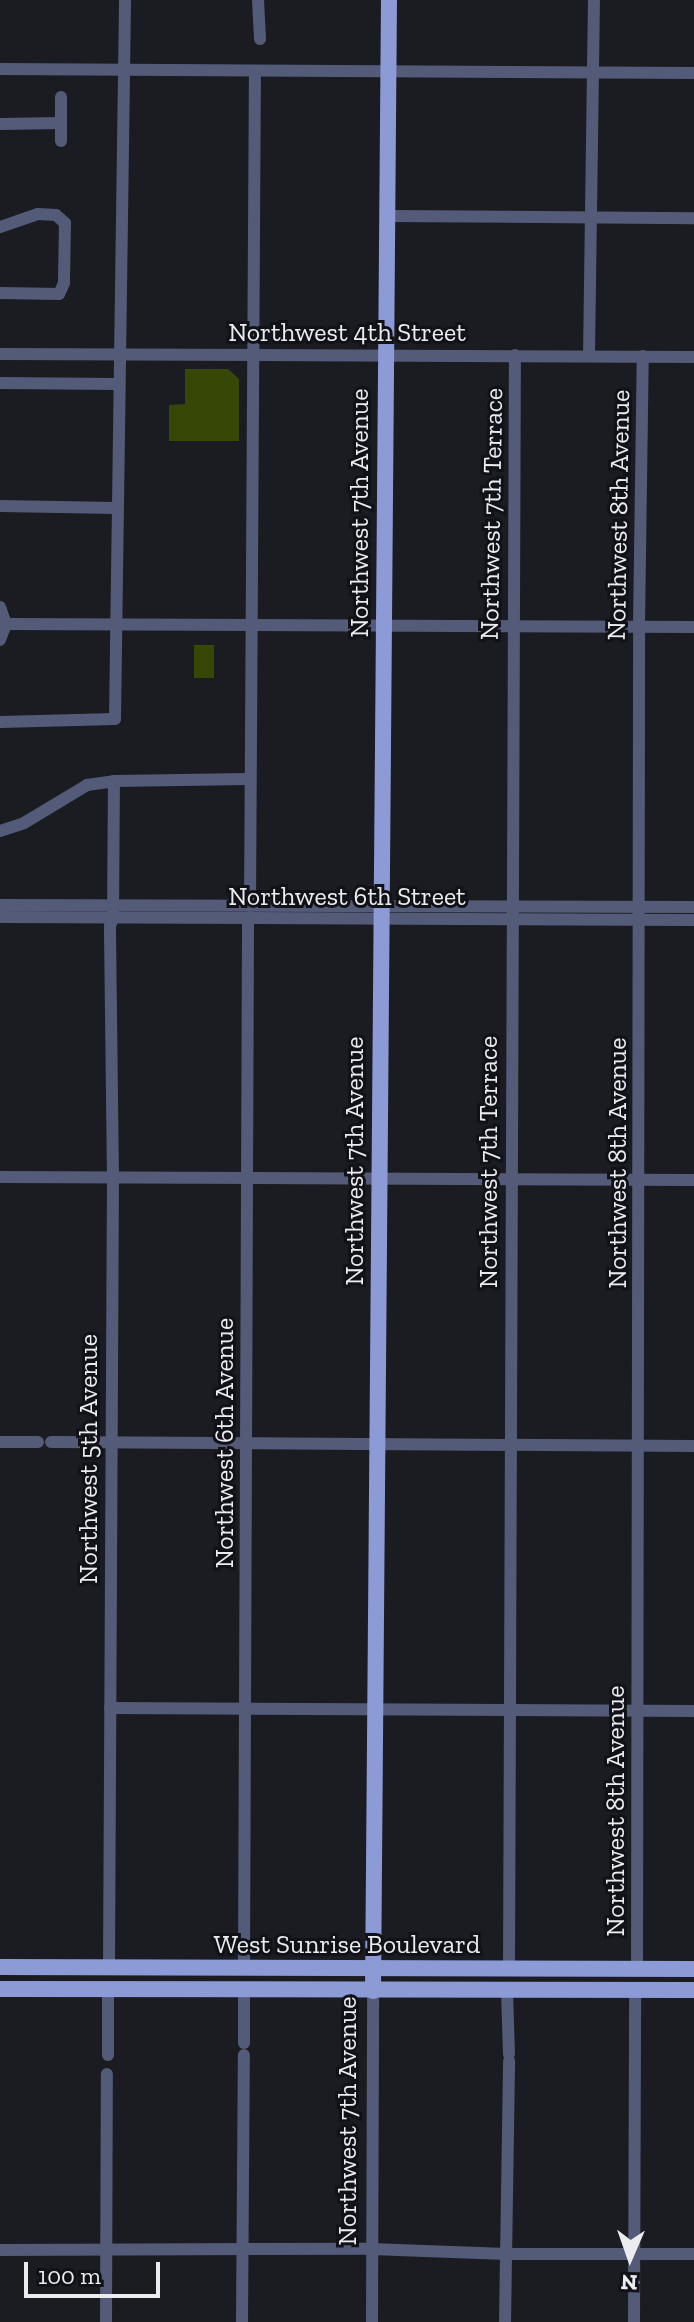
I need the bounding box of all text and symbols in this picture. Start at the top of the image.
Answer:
street label: Northwest 4th Street [228,317,466,349]
street label: Northwest 7th Terrace [474,387,510,641]
street label: Northwest 7th Avenue [344,388,376,638]
street label: Northwest 8th Avenue [601,389,637,641]
street label: Northwest 6th Street [228,881,466,913]
street label: Northwest 7th Terrace [473,1035,505,1289]
street label: Northwest 7th Avenue [339,1036,371,1286]
street label: Northwest 8th Avenue [602,1037,634,1289]
street label: Northwest 6th Avenue [209,1317,241,1569]
street label: Northwest 5th Avenue [73,1333,105,1585]
street label: Northwest 8th Avenue [600,1685,632,1937]
street label: West Sunrise Boulevard [214,1929,480,1961]
street label: Northwest 7th Avenue [332,1996,364,2246]
north arrow [590,2218,670,2298]
scale bar [28,2246,164,2296]
text: 100 m [38,2261,101,2290]
text: N [620,2269,638,2296]

